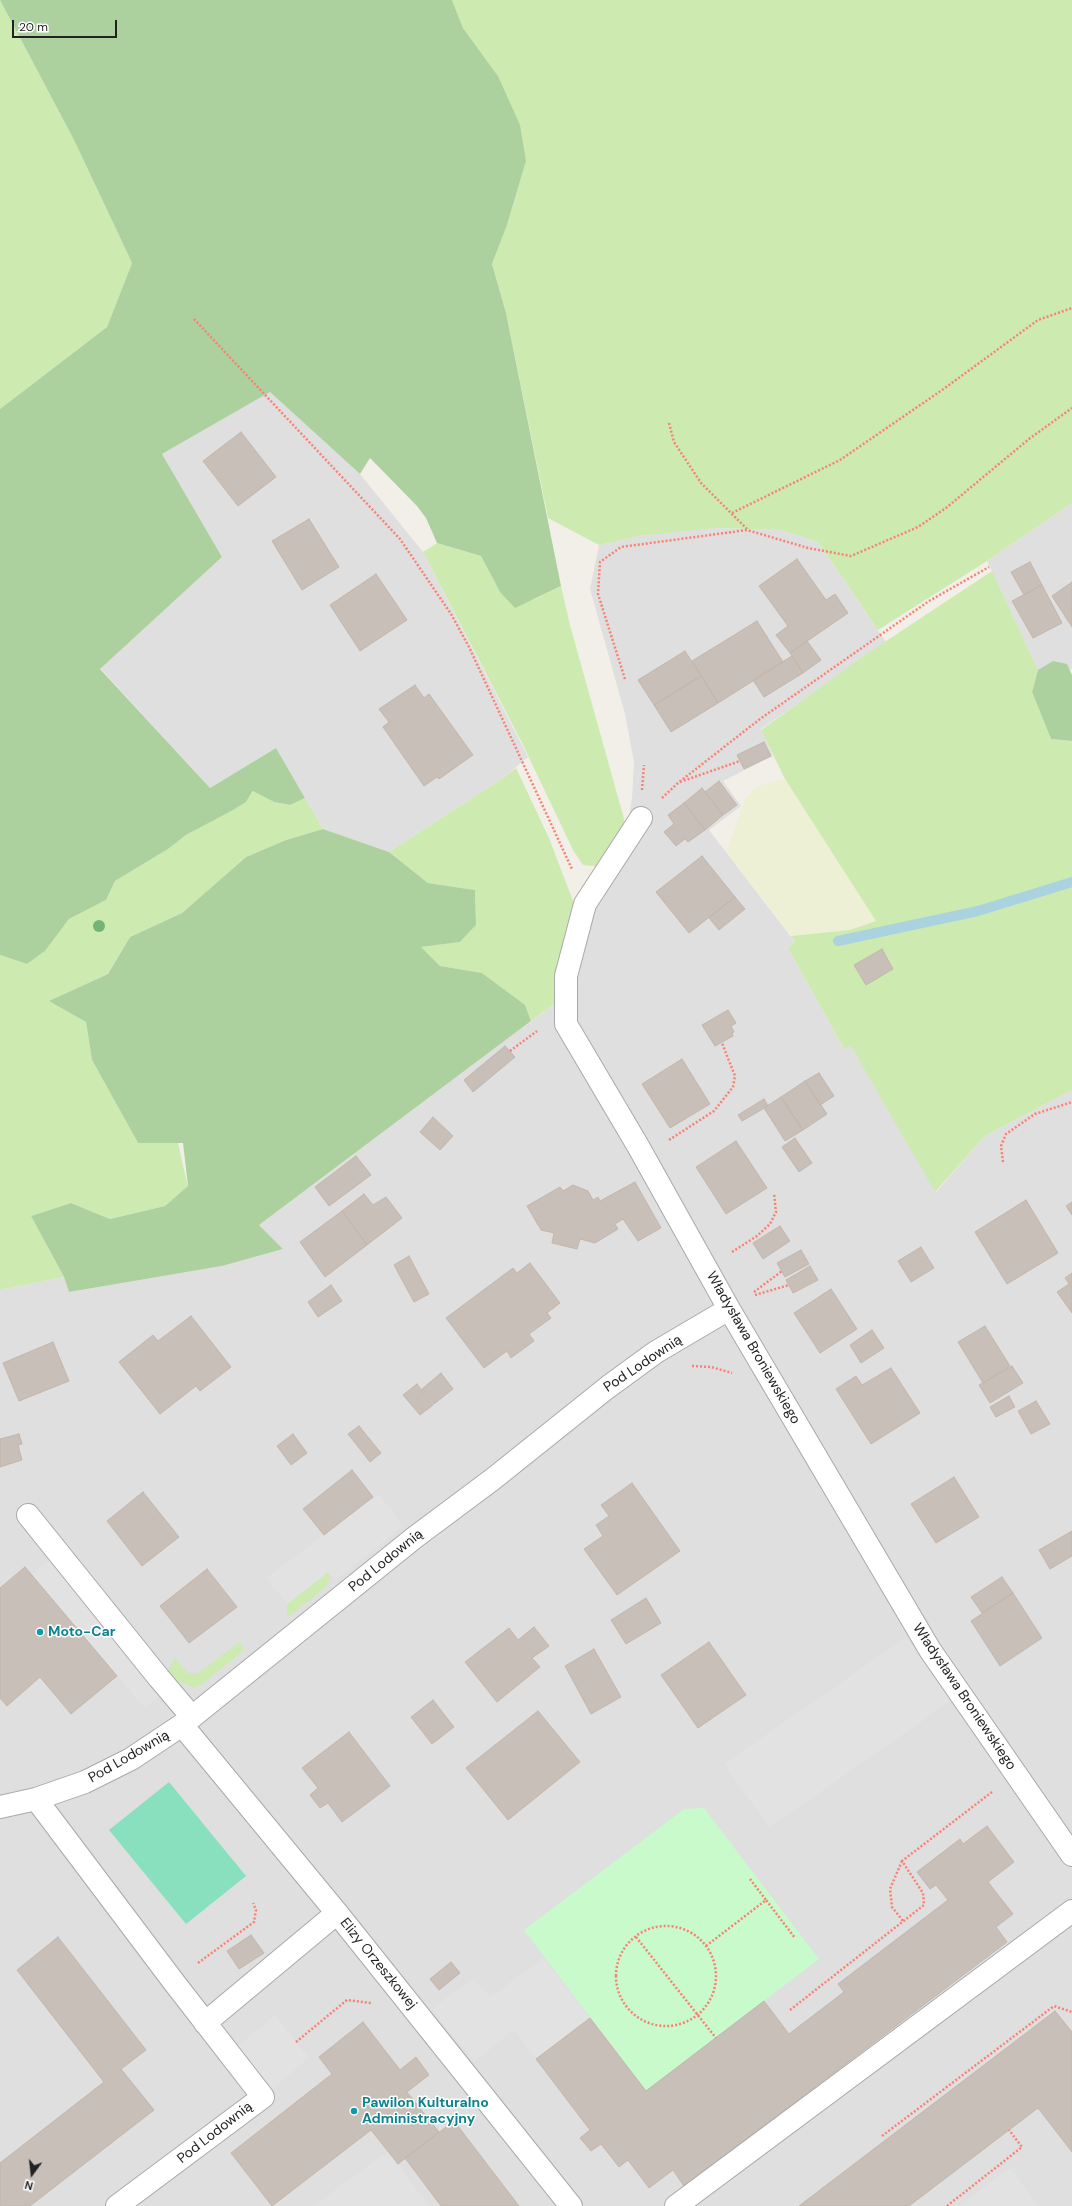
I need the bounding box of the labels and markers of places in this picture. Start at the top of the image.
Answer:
place label: Moto-Car [48,1624,115,1640]
marker: Moto-Car [35,1627,45,1637]
place label: Pawilon Kulturalno Administracyjny [362,2095,489,2128]
marker: Pawilon Kulturalno Administracyjny [349,2106,359,2116]

